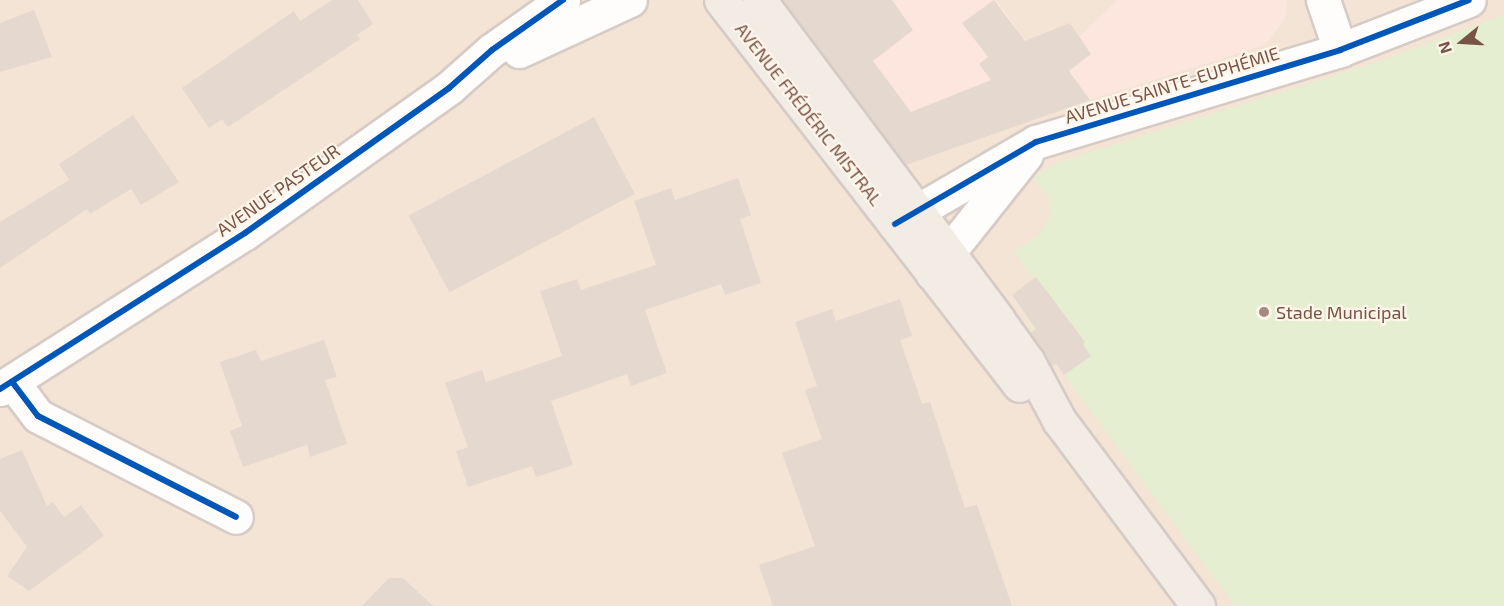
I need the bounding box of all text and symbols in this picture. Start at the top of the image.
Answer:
north arrow [1432,12,1492,72]
street label: AVENUE FRÉDÉRIC MISTRAL [731,18,887,210]
text: N [1434,39,1455,56]
street label: AVENUE SAINTE-EUPHÉMIE [1062,42,1282,128]
street label: AVENUE PASTEUR [212,139,344,241]
place label: Stade Municipal [1276,301,1407,323]
marker: Stade Municipal [1257,305,1271,319]

